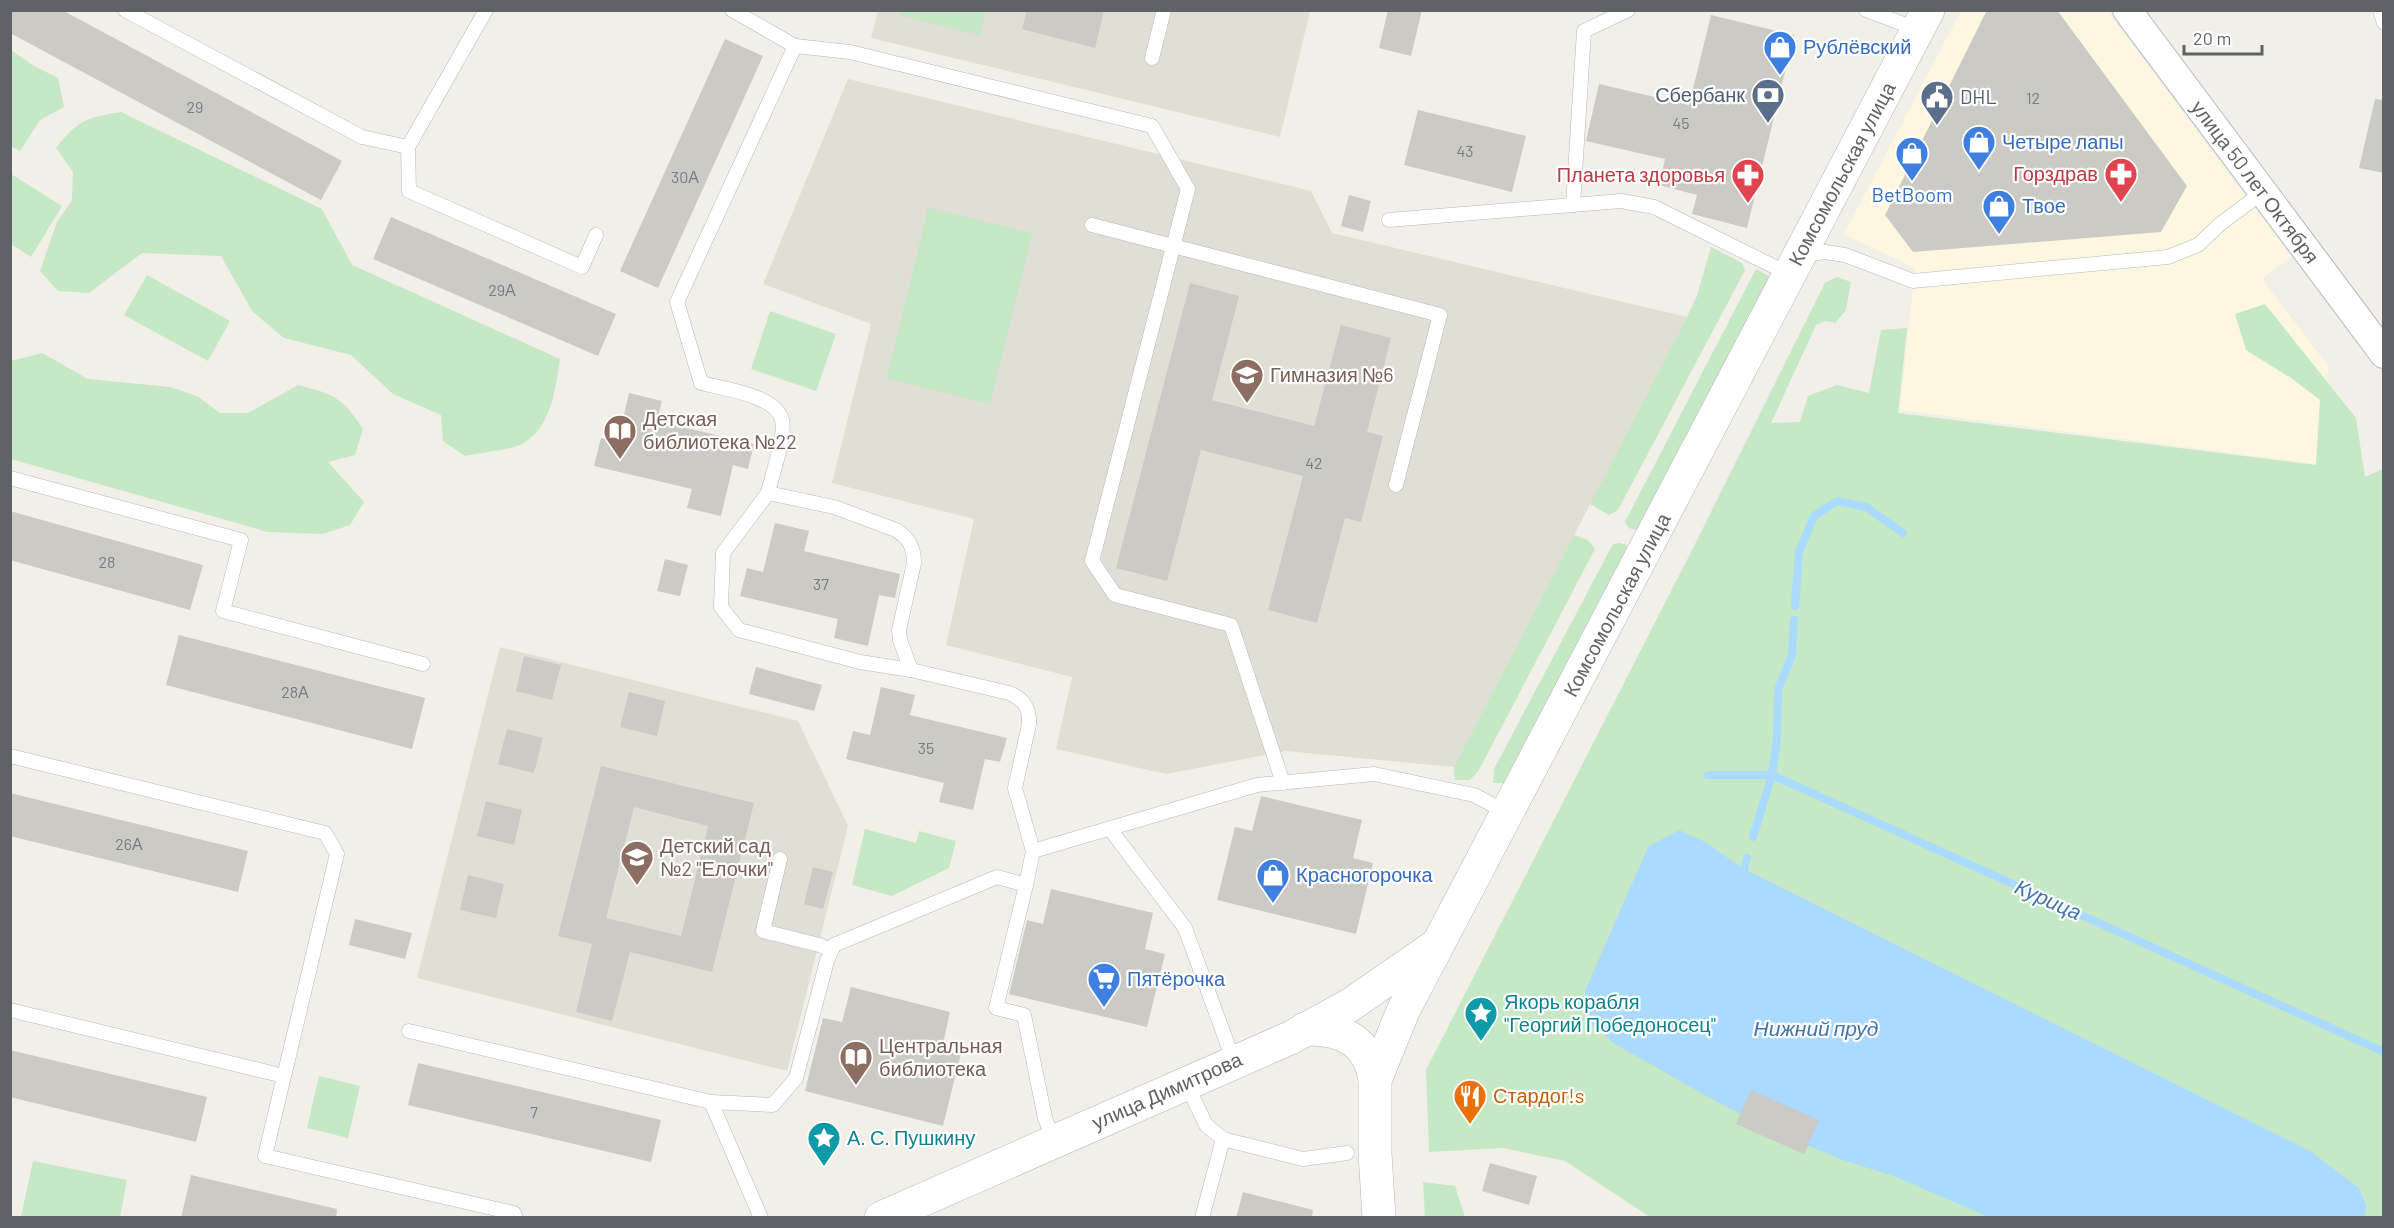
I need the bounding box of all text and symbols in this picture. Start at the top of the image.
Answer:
scale bar [2184,18,2262,56]
text: 20 m [2193,27,2231,49]
shop icon: Рублёвский [1762,29,1798,76]
place label: Рублёвский [1803,34,1911,58]
bank icon: Сбербанк [1750,77,1786,124]
street label: Комсомольская улица [1783,77,1900,269]
public building icon: DHL [1919,79,1955,126]
place label: Сбербанк [1655,82,1745,106]
place label: DHL [1960,84,1997,108]
house number: 12 [2026,88,2040,107]
street label: улица 50 лет Октября [2187,95,2325,268]
house number: 29 [187,97,203,116]
house number: 45 [1672,113,1690,132]
shop icon: Четыре лапы [1961,124,1997,171]
place label: Четыре лапы [2002,129,2124,153]
shop icon: BetBoom [1894,135,1930,182]
house number: 43 [1456,141,1474,160]
pharmacy icon: Горздрав [2103,156,2139,203]
pharmacy icon: Планета здоровья [1730,157,1766,204]
place label: Горздрав [2013,161,2098,185]
place label: Планета здоровья [1557,162,1725,186]
house number: 30А [671,167,699,186]
place label: BetBoom [1871,182,1953,206]
shop icon: Твое [1981,188,2017,235]
place label: Твое [2022,193,2066,217]
house number: 29А [488,280,516,299]
school or university icon: Гимназия №6 [1229,357,1265,404]
place label: Гимназия №6 [1270,362,1394,386]
place label: Детская библиотека №22 [643,406,797,453]
library icon: Детская библиотека №22 [602,413,638,460]
house number: 42 [1305,453,1323,472]
street label: Комсомольская улица [1558,508,1675,700]
house number: 28 [99,552,115,571]
house number: 37 [813,574,829,593]
house number: 28А [281,682,309,701]
house number: 35 [918,738,934,757]
place label: Детский сад №2 "Елочки" [660,833,773,880]
house number: 26А [115,834,143,853]
school or university icon: Детский сад №2 "Елочки" [619,839,655,886]
shop icon: Красногорочка [1255,857,1291,904]
place label: Красногорочка [1296,862,1433,886]
water label: Курица [2012,873,2086,924]
supermarket icon: Пятёрочка [1086,961,1122,1008]
place label: Пятёрочка [1127,966,1226,990]
place label: Якорь корабля "Георгий Победоносец" [1504,989,1716,1036]
place icon: Якорь корабля "Георгий Победоносец" [1463,995,1499,1042]
water label: Нижний пруд [1754,1015,1878,1040]
place label: Центральная библиотека [879,1033,1002,1080]
library icon: Центральная библиотека [838,1039,874,1086]
street label: улица Димитрова [1088,1046,1246,1134]
restaurant icon: Стардог!s [1452,1078,1488,1125]
place label: Стардог!s [1493,1083,1584,1107]
house number: 7 [530,1102,538,1121]
place icon: А. С. Пушкину [806,1120,842,1167]
place label: А. С. Пушкину [847,1125,975,1149]

